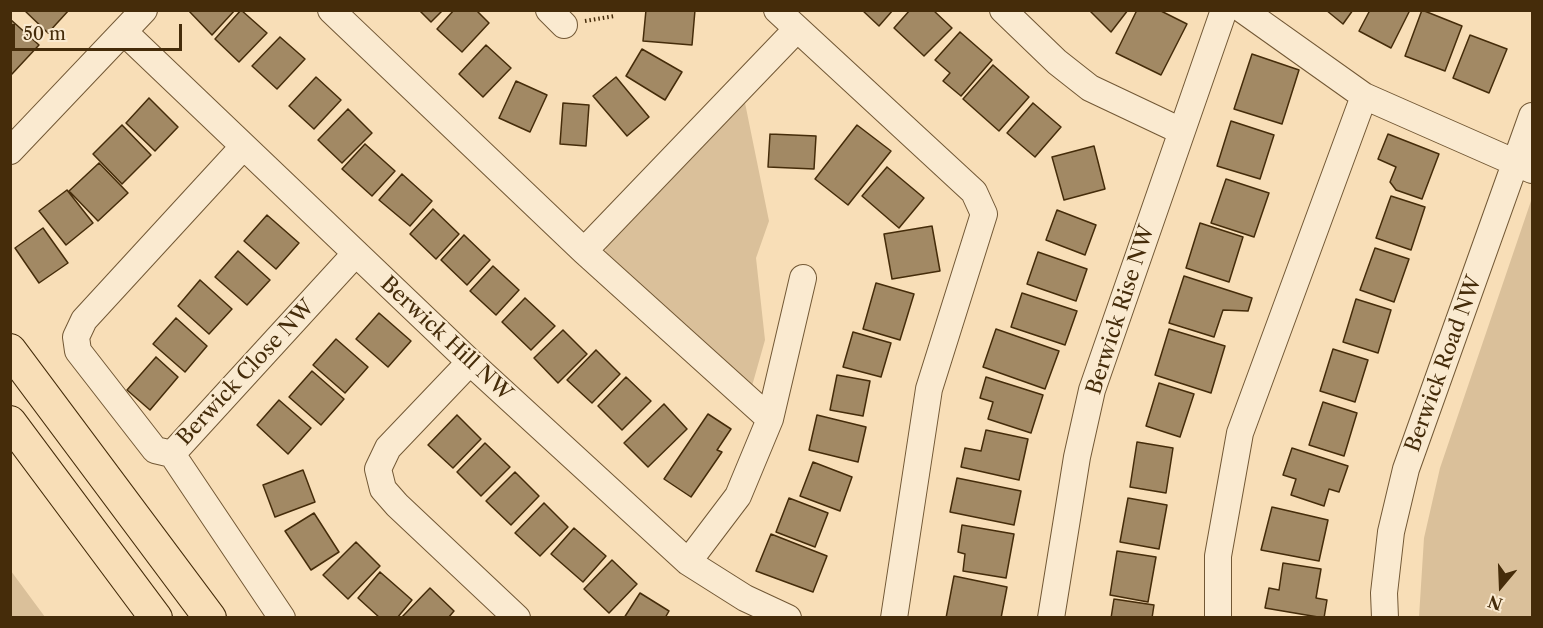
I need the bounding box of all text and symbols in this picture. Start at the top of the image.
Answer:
scale bar [15,12,184,50]
text: 50 m [23,23,66,45]
street label: Berwick Rise NW [1082,222,1160,398]
street label: Berwick Hill NW [375,272,517,406]
street label: Berwick Road NW [1400,272,1488,456]
street label: Berwick Close NW [172,295,320,451]
north arrow [1471,556,1531,616]
text: N [1485,591,1505,615]

